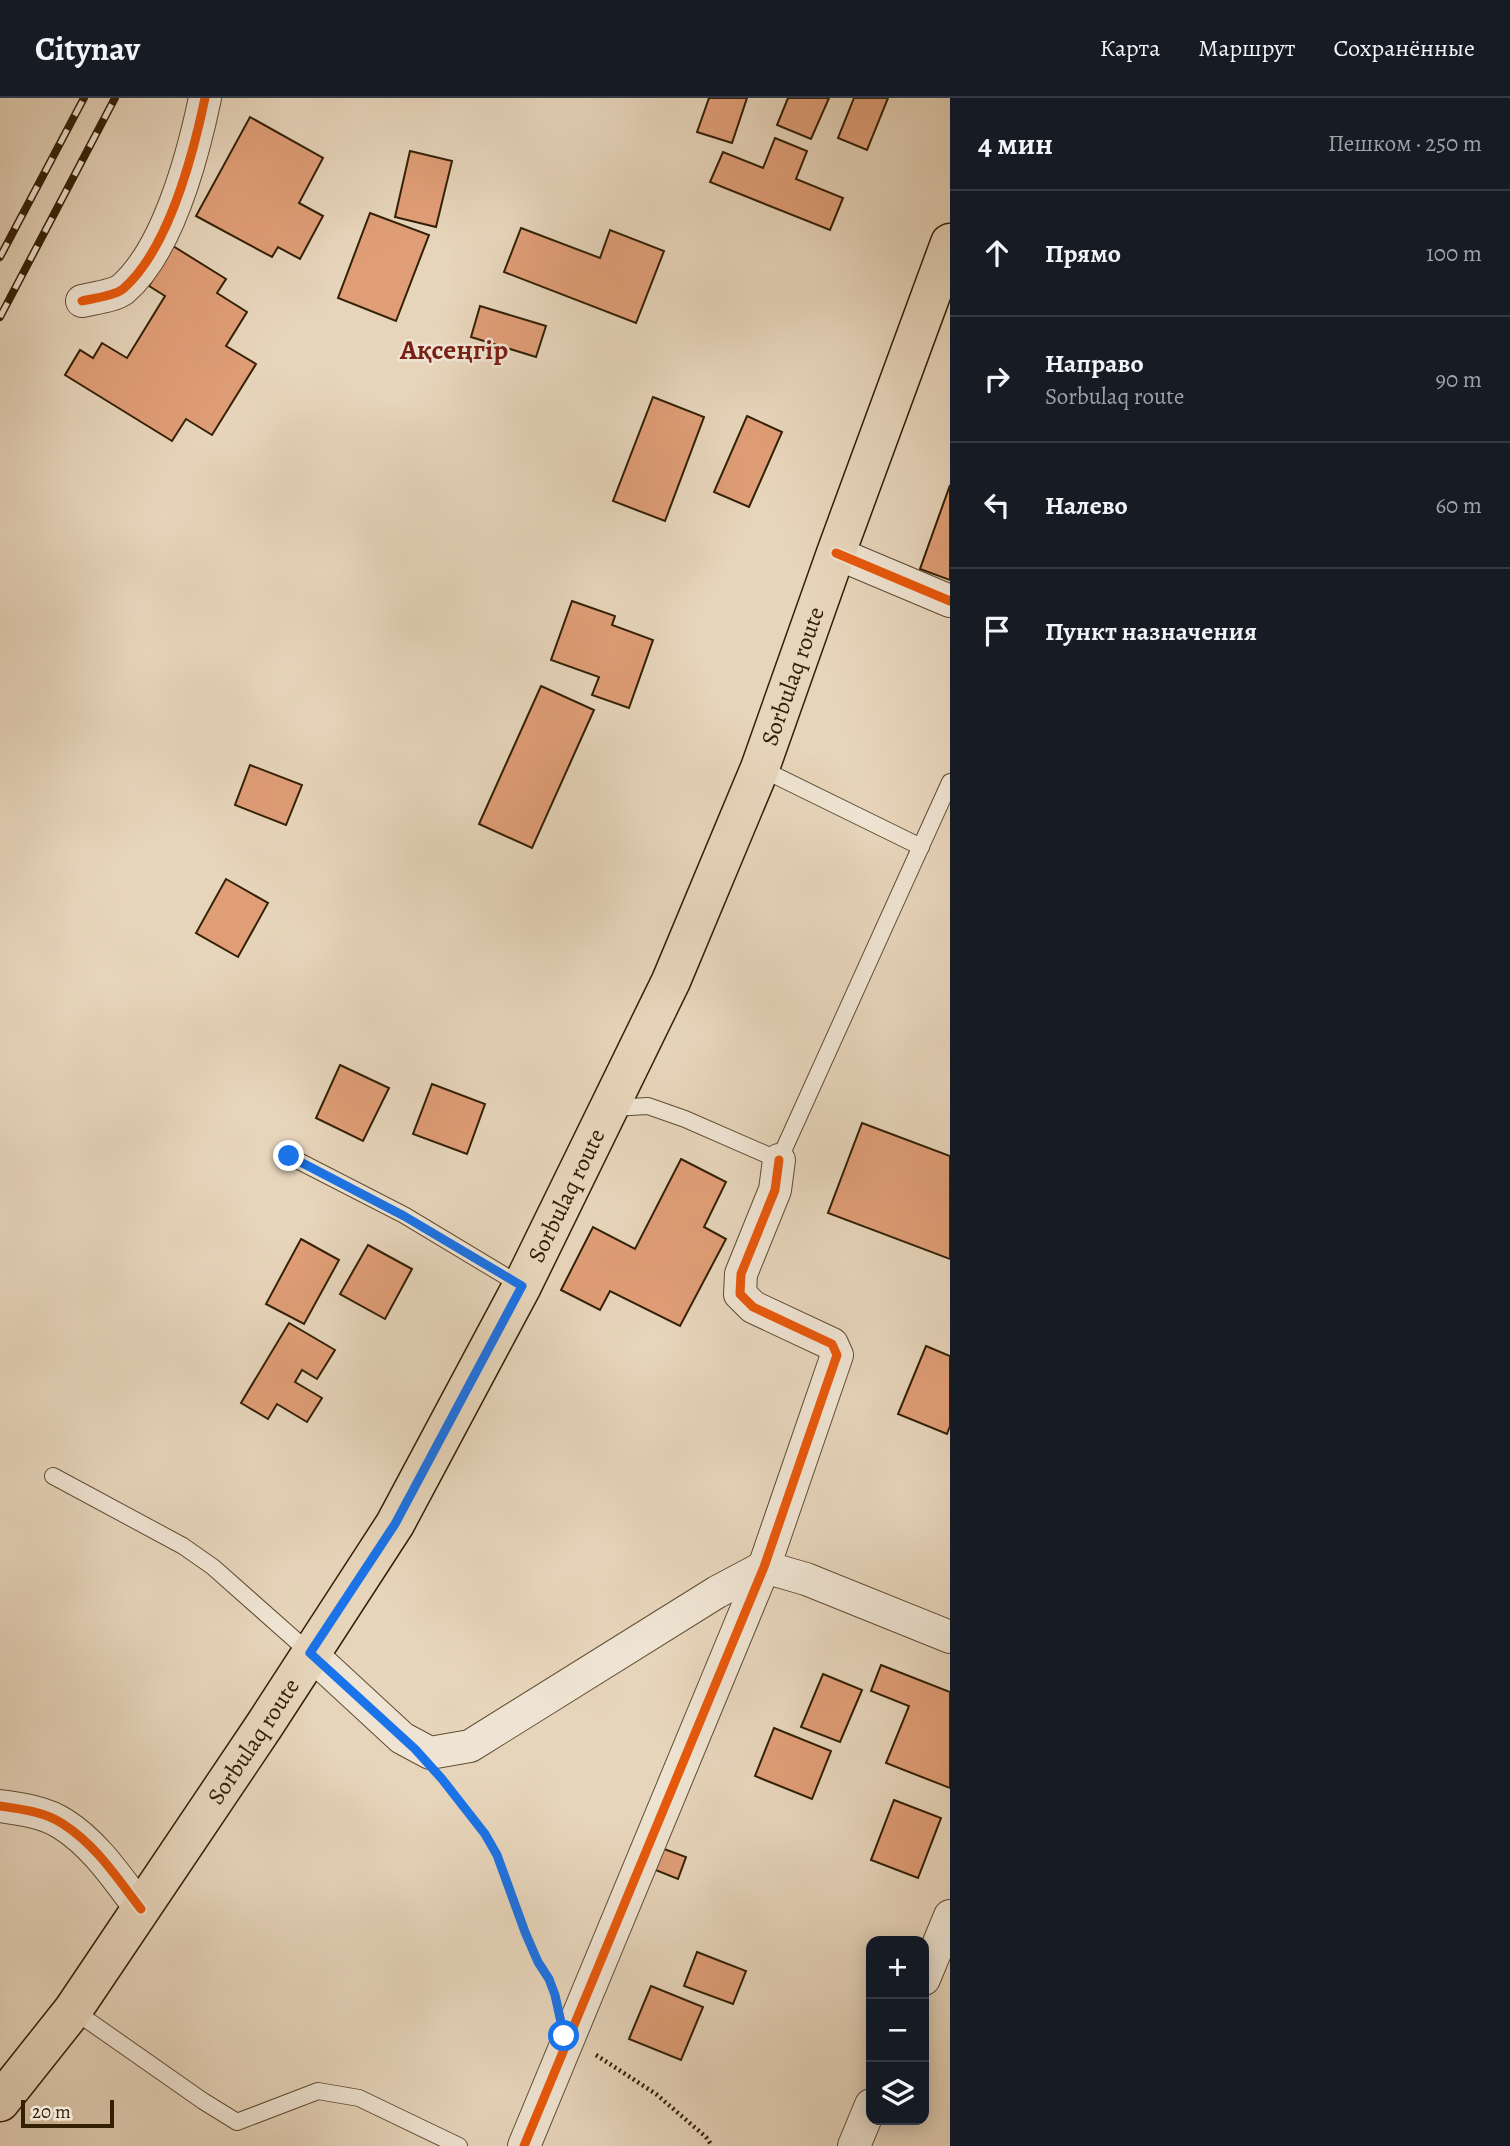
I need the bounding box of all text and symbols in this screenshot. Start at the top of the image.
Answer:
text: Citynav [35,26,140,71]
text: Карта [1100,32,1160,64]
text: Маршрут [1198,32,1296,64]
text: Сохранённые [1334,32,1475,64]
text: 4 мин [978,124,1053,164]
text: Пешком · 250 m [1328,128,1482,159]
icon: ahead [978,234,1016,272]
text: Прямо [1045,236,1121,271]
text: 100 m [1426,238,1482,269]
district label: Ақсеңгір [399,331,508,369]
text: Направо [1045,346,1144,381]
icon: right [978,360,1016,398]
text: 90 m [1436,364,1482,395]
text: Sorbulaq route [1045,381,1184,412]
icon: left [978,486,1016,524]
text: Налево [1045,488,1128,523]
text: 60 m [1435,490,1482,521]
street label: Sorbulaq route [753,602,832,750]
icon: arrive [978,612,1016,650]
text: Пункт назначения [1045,614,1257,649]
street label: Sorbulaq route [520,1123,613,1268]
route end [273,1140,304,1171]
street label: Sorbulaq route [200,1672,307,1811]
map controls [866,1936,929,2125]
button: + [866,1936,929,1999]
button: − [866,1999,929,2062]
route start [548,2020,579,2051]
button: layers [866,2062,929,2125]
scale bar [21,2097,114,2129]
text: 20 m [32,2099,71,2125]

